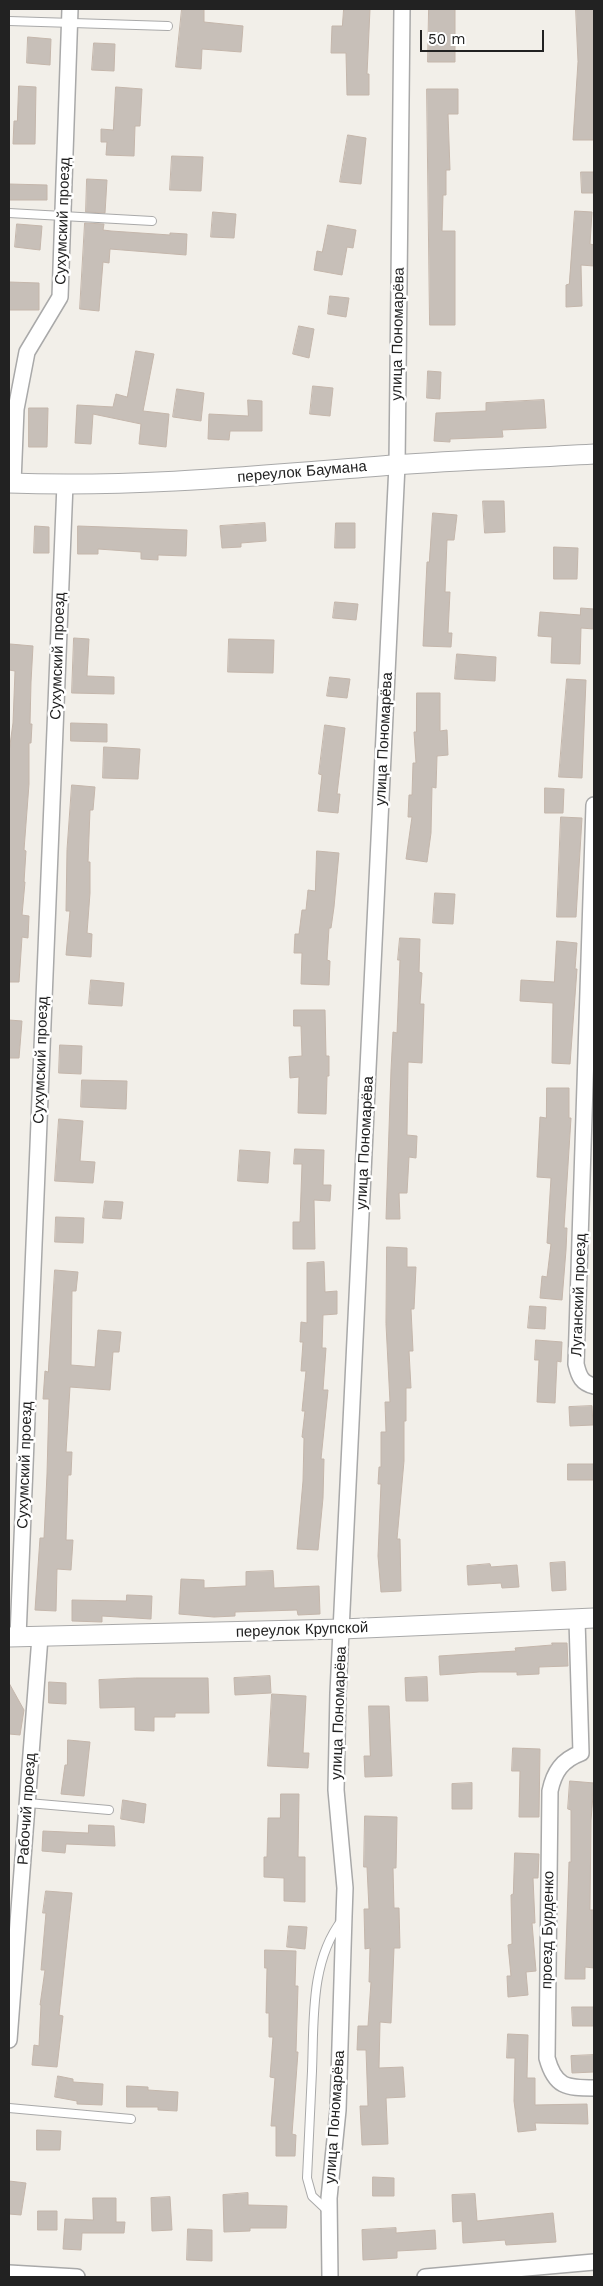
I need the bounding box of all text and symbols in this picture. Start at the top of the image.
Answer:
scale bar [423,20,547,52]
text: 50 m [428,30,465,48]
street label: Сухумский проезд [52,157,74,285]
street label: улица Пономарёва [388,267,408,401]
street label: переулок Баумана [237,457,367,487]
street label: Сухумский проезд [47,592,69,720]
street label: улица Пономарёва [372,672,396,806]
street label: Сухумский проезд [30,996,52,1124]
street label: улица Пономарёва [353,1076,377,1210]
street label: Луганский проезд [568,1233,590,1357]
street label: Сухумский проезд [14,1401,36,1529]
street label: переулок Крупской [235,1619,369,1641]
street label: улица Пономарёва [328,1646,350,1780]
street label: Рабочий проезд [14,1752,40,1866]
street label: проезд Бурденко [538,1871,558,1989]
street label: улица Пономарёва [321,2050,349,2184]

